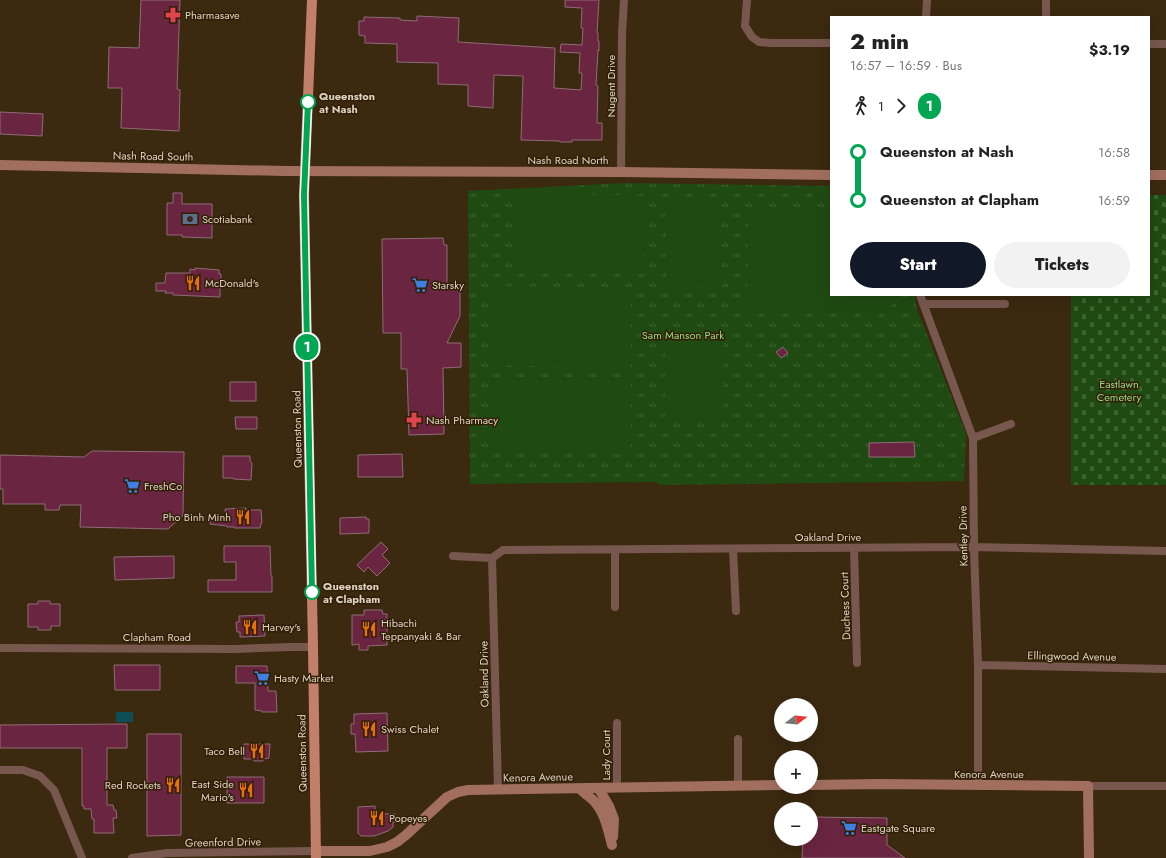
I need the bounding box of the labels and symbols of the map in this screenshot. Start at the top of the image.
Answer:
pharmacy icon: Pharmasave [164,6,182,24]
place label: Pharmasave [185,7,240,23]
street label: Nugent Drive [603,54,619,117]
place label: Queenston at Nash [319,88,375,117]
marker: Queenston at Nash [300,94,316,110]
street label: Nash Road South [113,147,193,165]
street label: Nash Road North [527,152,609,168]
bank icon: Scotiabank [181,210,199,228]
place label: Scotiabank [202,211,252,227]
restaurant icon: McDonald's [184,274,202,292]
place label: McDonald's [205,275,260,291]
supermarket icon: Starsky [411,276,429,294]
place label: Starsky [432,277,464,293]
park label: Sam Manson Park [642,327,724,343]
line badge: 1 [294,334,320,360]
park label: Eastlawn Cemetery [1097,376,1142,405]
street label: Queenston Road [288,390,306,468]
pharmacy icon: Nash Pharmacy [405,411,423,429]
place label: Nash Pharmacy [426,412,498,428]
supermarket icon: FreshCo [123,477,141,495]
place label: FreshCo [144,478,182,494]
street label: Kentley Drive [954,505,972,566]
restaurant icon: Pho Binh Minh [234,508,252,526]
place label: Pho Binh Minh [163,509,231,525]
street label: Oakland Drive [795,529,862,545]
street label: Duchess Court [836,571,854,640]
place label: Queenston at Clapham [323,578,380,607]
marker: Queenston at Clapham [304,584,320,600]
place label: Hibachi Teppanyaki & Bar [381,615,462,644]
restaurant icon: Harvey's [241,618,259,636]
place label: Harvey's [262,619,301,635]
restaurant icon: Hibachi Teppanyaki & Bar [360,620,378,638]
street label: Clapham Road [123,629,191,645]
street label: Oakland Drive [475,640,493,707]
street label: Ellingwood Avenue [1027,647,1117,665]
supermarket icon: Hasty Market [253,669,271,687]
place label: Hasty Market [274,670,334,686]
north arrow [774,698,818,742]
street label: Queenston Road [293,714,311,792]
restaurant icon: Swiss Chalet [360,720,378,738]
place label: Swiss Chalet [381,721,439,737]
street label: Lady Court [598,729,614,780]
restaurant icon: Taco Bell [248,742,266,760]
place label: Taco Bell [204,743,245,759]
street label: Kenora Avenue [954,766,1024,782]
street label: Kenora Avenue [503,768,573,786]
restaurant icon: Red Rockets [164,776,182,794]
place label: East Side Mario's [191,776,235,805]
place label: Red Rockets [105,777,162,793]
restaurant icon: East Side Mario's [237,781,255,799]
restaurant icon: Popeyes [368,809,386,827]
place label: Popeyes [389,810,428,826]
supermarket icon: Eastgate Square [840,819,858,837]
place label: Eastgate Square [861,820,936,836]
street label: Greenford Drive [185,833,262,851]

